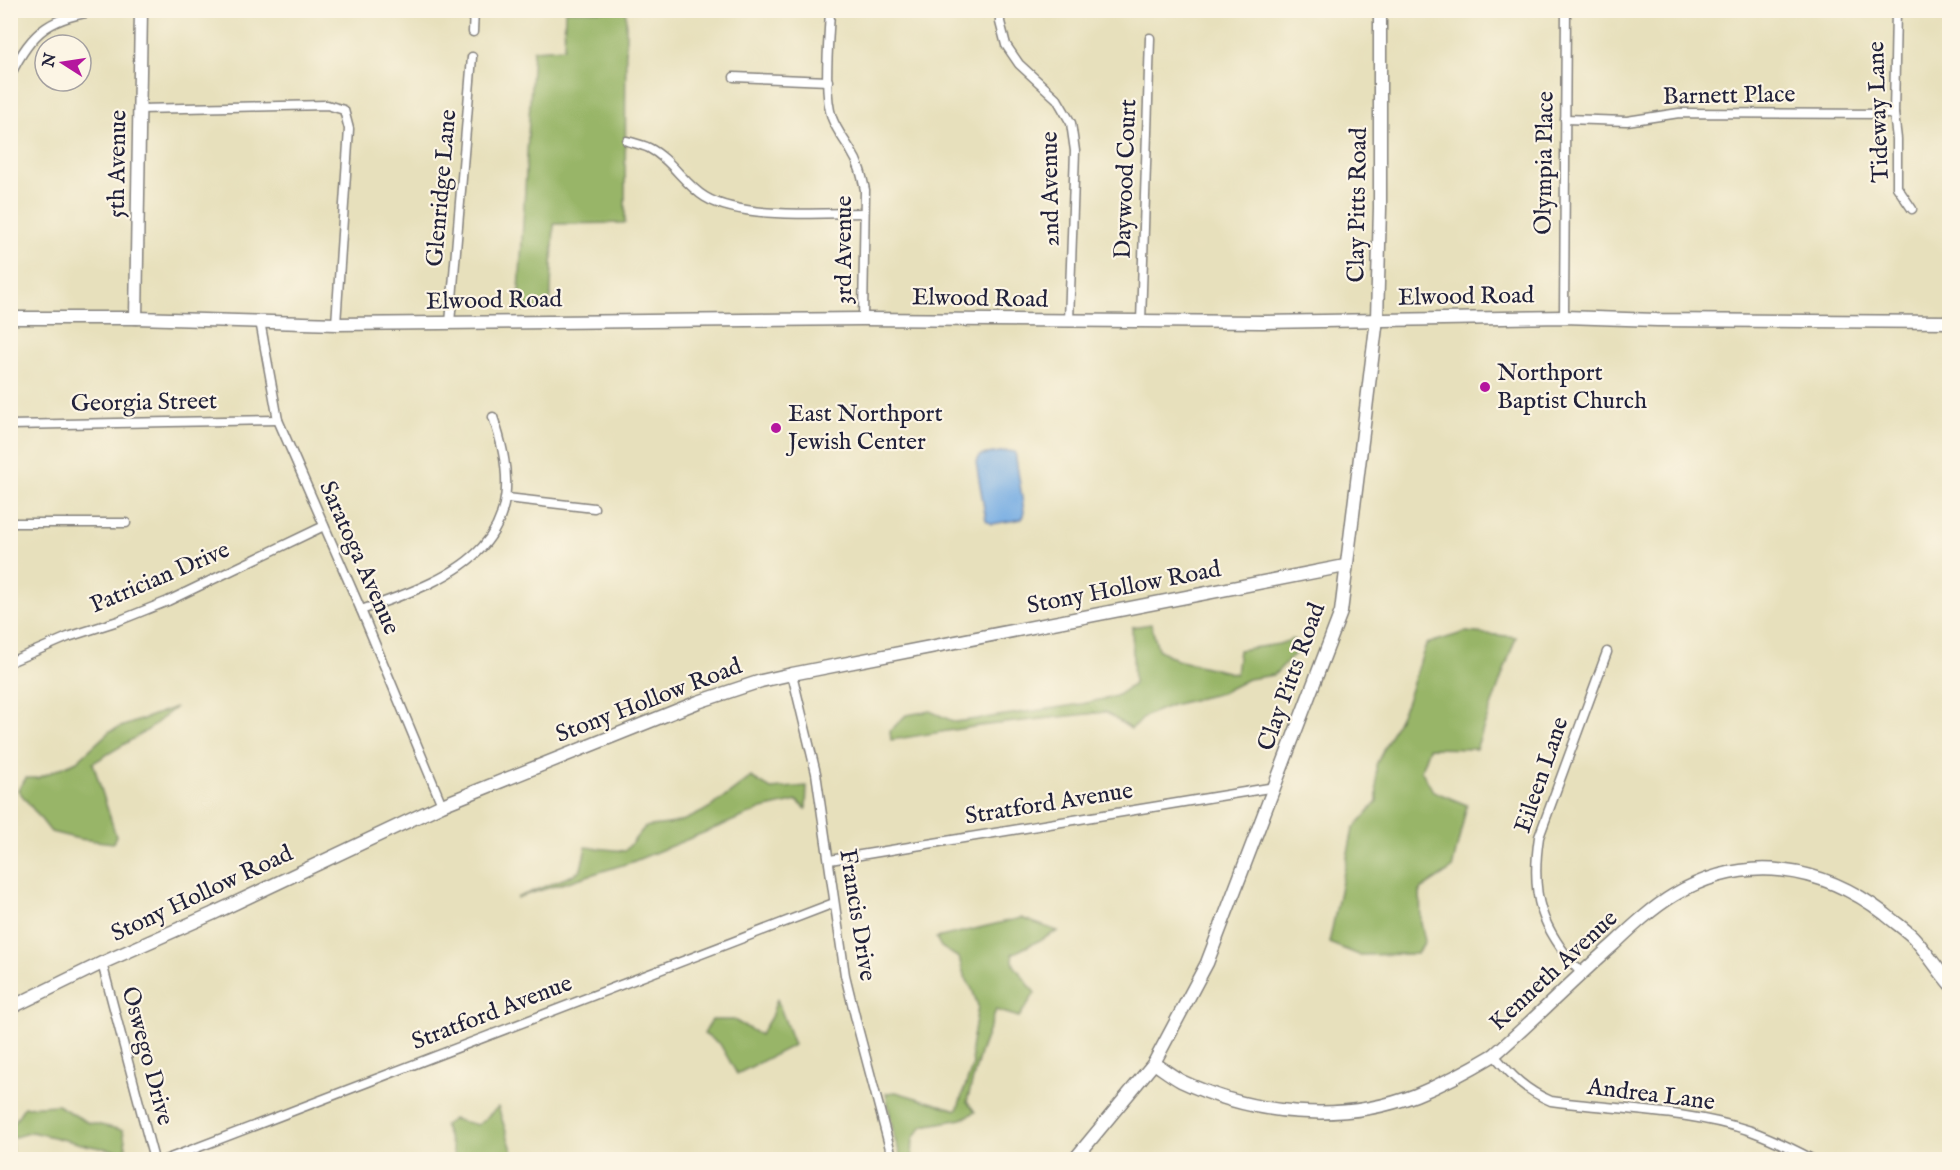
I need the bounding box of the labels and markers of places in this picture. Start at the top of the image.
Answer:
place label: Northport Baptist Church [1497,358,1647,417]
marker: Northport Baptist Church [1478,380,1492,394]
place label: East Northport Jewish Center [785,399,943,458]
marker: East Northport Jewish Center [769,421,783,435]

